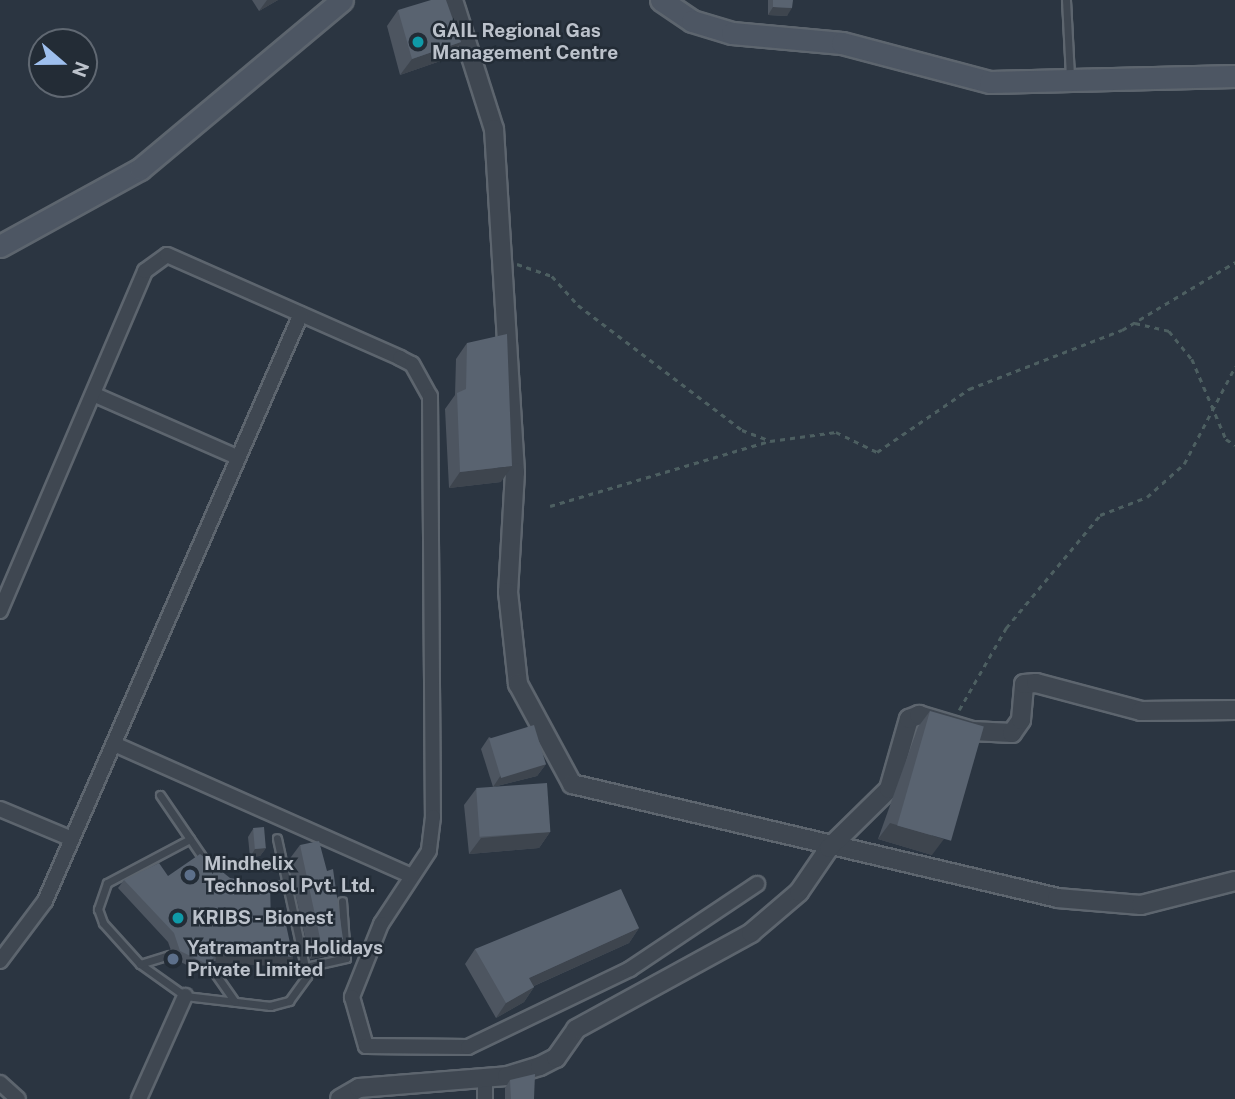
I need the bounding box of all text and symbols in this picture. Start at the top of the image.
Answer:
place label: GAIL Regional Gas Management Centre [432,20,618,64]
north arrow [28,28,98,98]
marker: GAIL Regional Gas Management Centre [410,34,426,50]
text: N [68,59,94,80]
place label: Mindhelix Technosol Pvt. Ltd. [204,853,375,897]
marker: Mindhelix Technosol Pvt. Ltd. [182,867,198,883]
place label: KRIBS - Bionest [192,907,336,929]
marker: KRIBS - Bionest [170,910,186,926]
place label: Yatramantra Holidays Private Limited [187,937,383,981]
marker: Yatramantra Holidays Private Limited [165,951,181,967]

